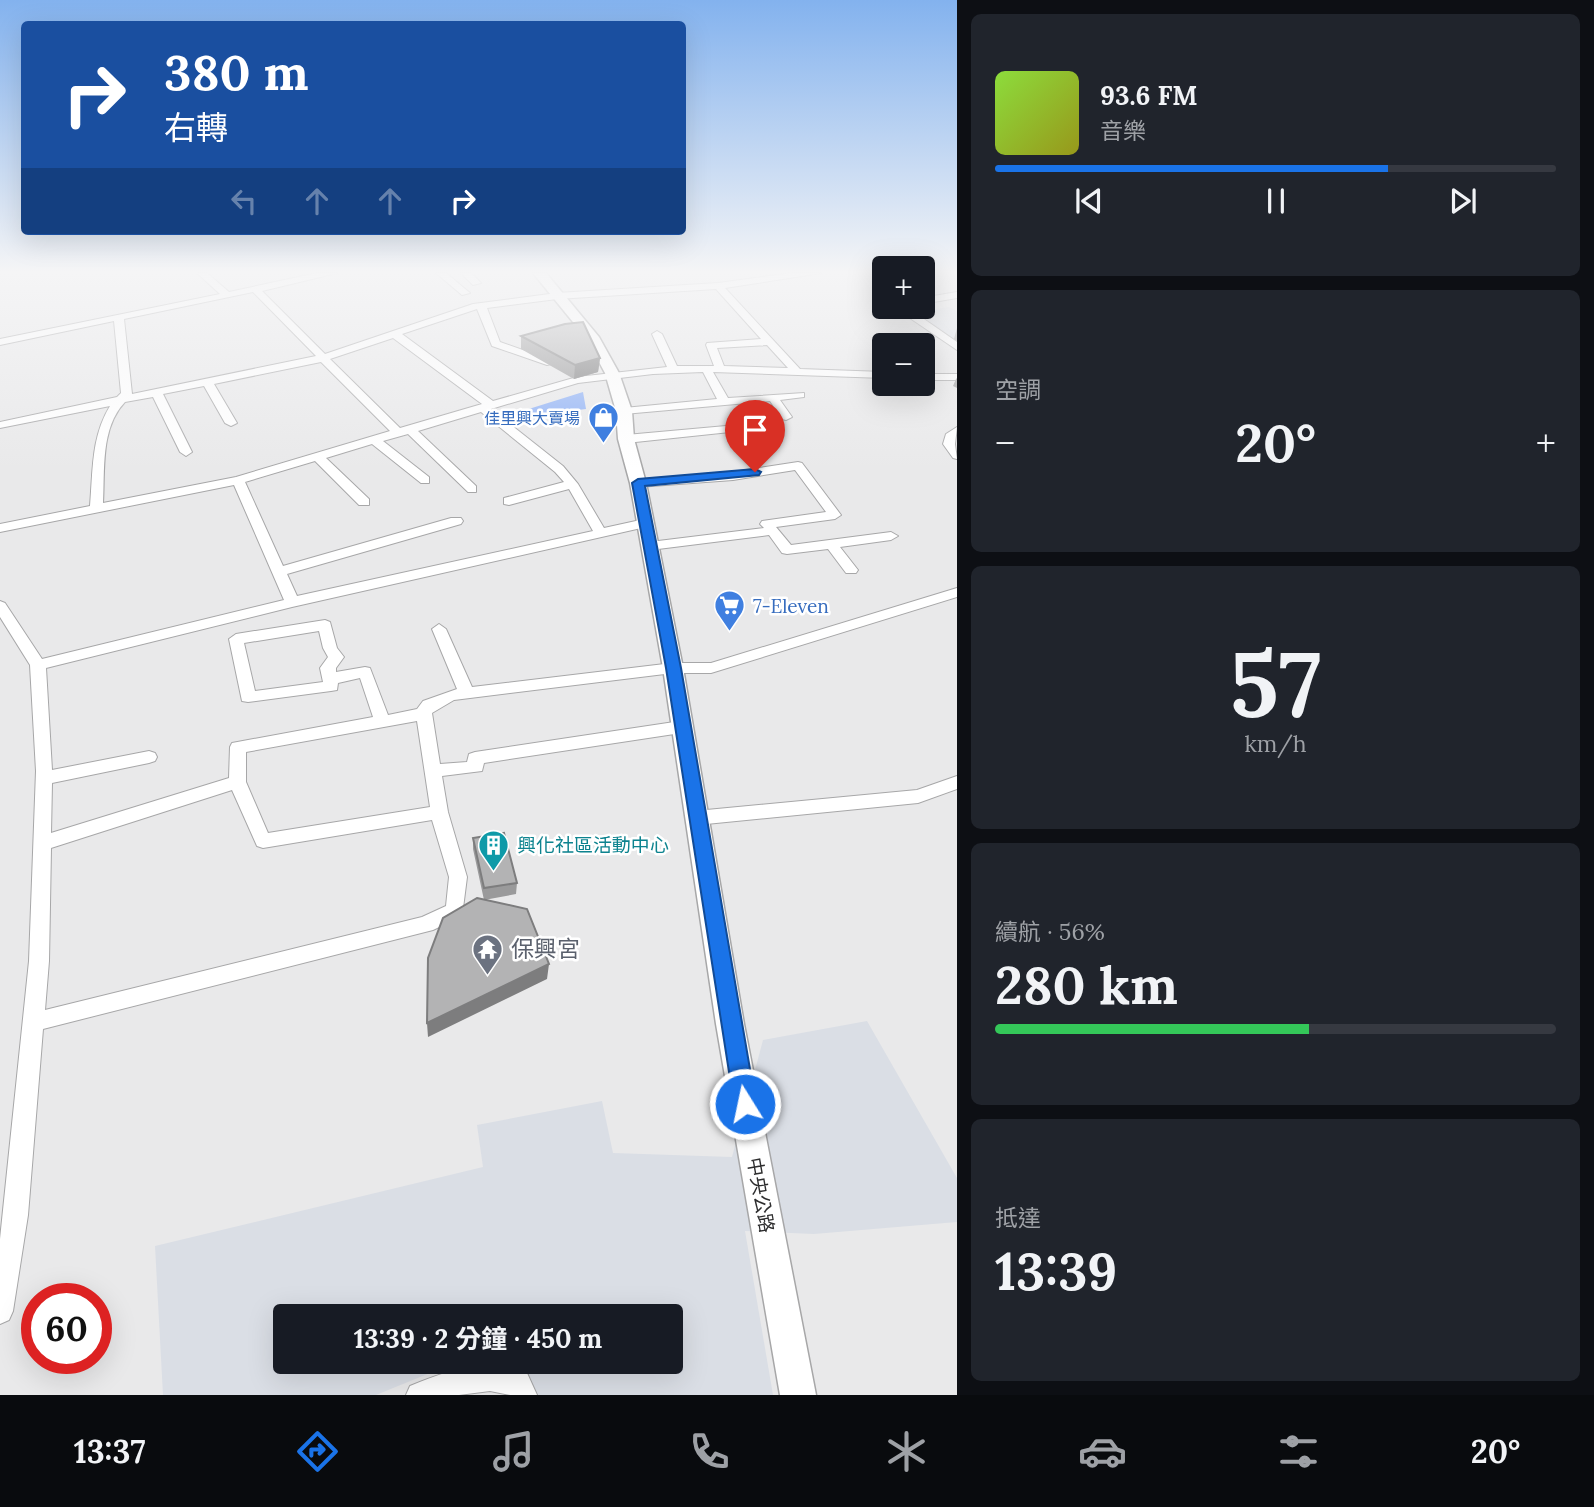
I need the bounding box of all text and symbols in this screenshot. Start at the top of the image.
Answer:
text: 380 m [164,41,309,103]
icon: right [49,49,140,140]
text: 93.6 FM [1100,79,1198,112]
text: 右轉 [164,107,228,148]
text: 音樂 [1100,116,1146,145]
icon: left [225,182,263,220]
icon: ahead [298,182,336,220]
icon: ahead [371,182,409,220]
icon: right [444,182,482,220]
icon: previous [1070,182,1108,220]
icon: pause [1257,182,1295,220]
icon: next [1444,182,1482,220]
map controls [872,256,935,396]
button: + [872,256,935,319]
button: − [872,333,935,396]
text: 空調 [995,375,1041,404]
pin [725,400,785,472]
shop icon: 佳里興大賣場 [586,401,620,445]
place label: 佳里興大賣場 [484,408,580,428]
text: 20° [1235,410,1316,476]
icon: arrive [736,411,774,449]
text: − [995,419,1015,467]
text: + [1536,419,1556,467]
supermarket icon: 7-Eleven [713,589,747,633]
place label: 7-Eleven [753,594,829,618]
text: 57 [1230,625,1321,742]
text: km/h [1244,729,1307,758]
building icon: 興化社區活動中心 [477,828,511,872]
place label: 興化社區活動中心 [517,833,669,857]
text: 續航 · 56% [995,917,1105,946]
temple icon: 保興宮 [471,932,505,976]
place label: 保興宮 [511,934,580,963]
text: 280 km [995,952,1178,1018]
position arrow [708,1067,782,1141]
street label: 中央公路 [743,1155,779,1235]
text: 抵達 [995,1203,1041,1232]
text: 13:39 [995,1238,1117,1304]
speed limit sign: 60 [21,1283,112,1374]
text: 13:39 · 2 分鐘 · 450 m [354,1322,602,1355]
icon: directions [293,1427,342,1476]
icon: music [489,1427,538,1476]
icon: phone [685,1427,734,1476]
icon: climate [882,1427,931,1476]
icon: car [1078,1427,1127,1476]
icon: filters [1274,1427,1323,1476]
text: 13:37 [74,1431,146,1472]
text: 20° [1471,1431,1520,1472]

